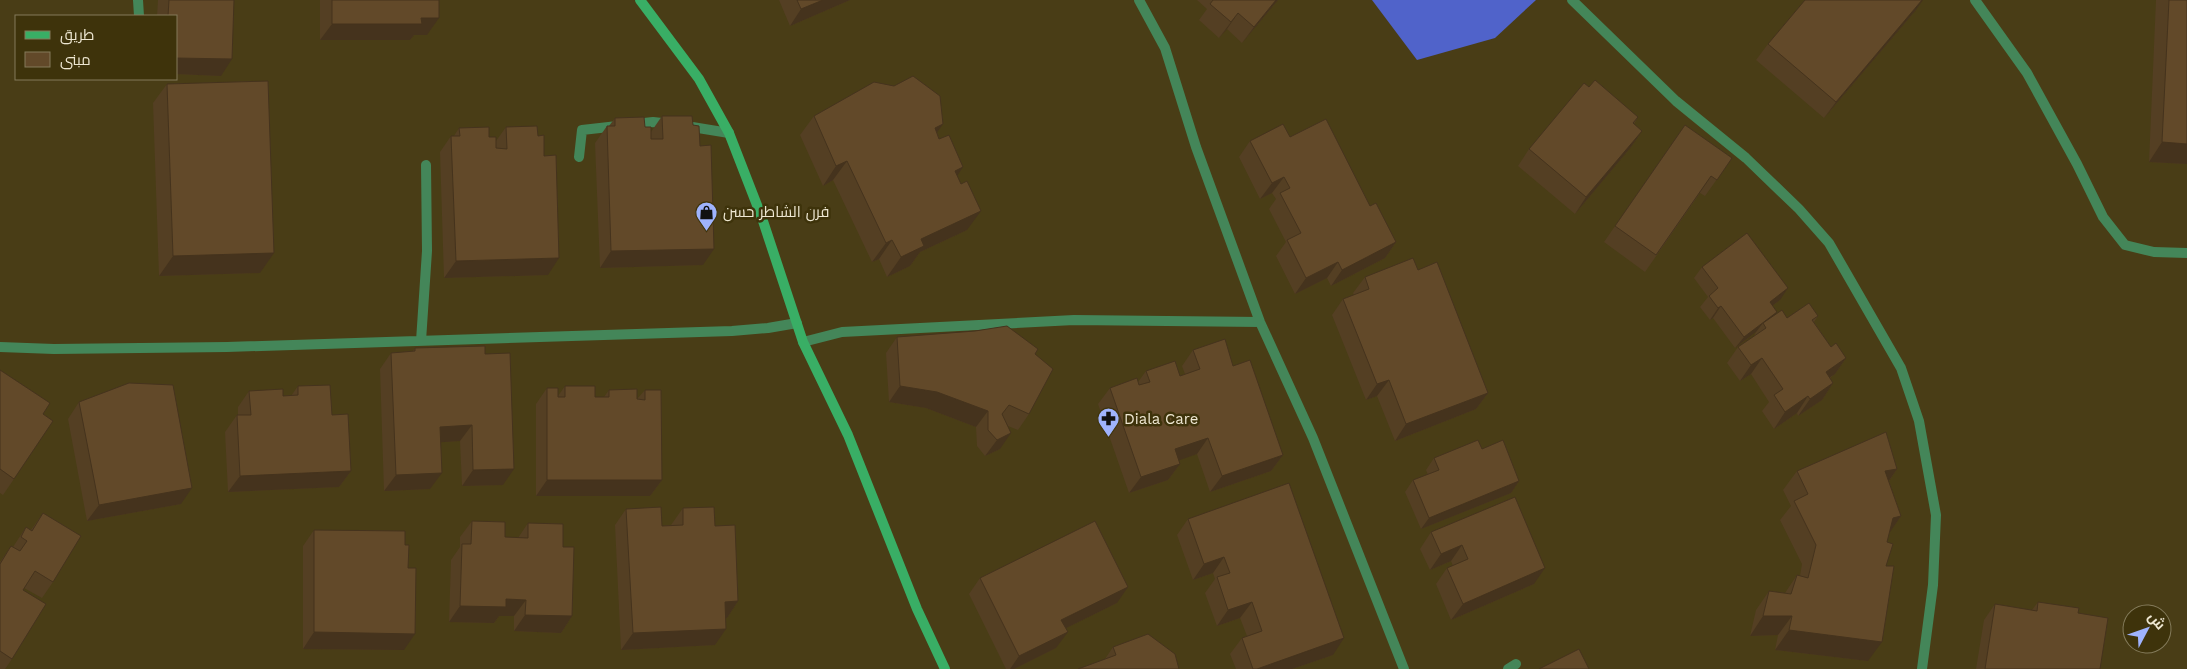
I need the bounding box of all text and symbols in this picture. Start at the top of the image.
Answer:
legend [15,15,178,80]
text: طريق [60,26,94,45]
text: مبنى [60,51,91,70]
shop icon: فرن الشاطر حسن [695,200,719,231]
place label: فرن الشاطر حسن [723,203,829,222]
pharmacy icon: Diala Care [1096,407,1120,438]
place label: Diala Care [1124,410,1198,428]
north arrow [2122,604,2172,654]
text: ش [2144,608,2169,633]

